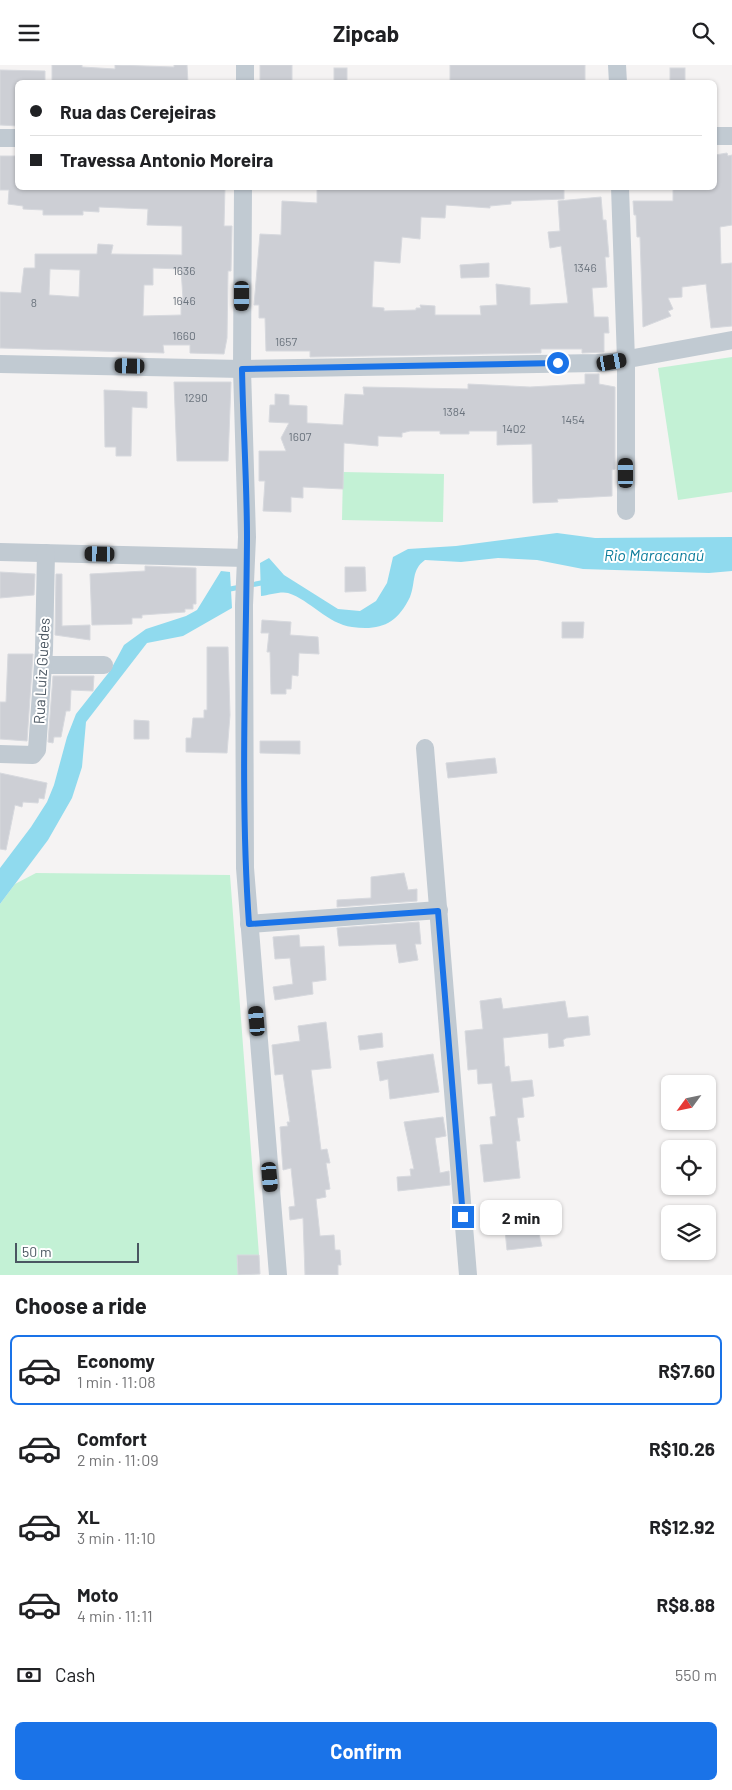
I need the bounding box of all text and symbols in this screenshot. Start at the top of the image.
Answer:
icon: menu [15,19,43,47]
icon: search [689,19,717,47]
text: Zipcab [333,20,399,46]
text: Rua das Cerejeiras [60,100,216,123]
text: Travessa Antonio Moreira [60,148,273,171]
house number: 1346 [573,260,597,274]
house number: 1636 [173,263,195,277]
car [234,281,249,311]
house number: 1646 [172,293,196,307]
house number: 8 [31,295,37,309]
house number: 1660 [172,328,196,342]
house number: 1657 [275,334,297,348]
route start [547,352,569,374]
car [595,352,628,372]
car [114,358,145,374]
house number: 1290 [184,390,208,404]
house number: 1384 [442,404,466,418]
house number: 1454 [561,412,585,426]
house number: 1402 [502,421,526,435]
house number: 1607 [289,429,312,443]
car [618,458,633,488]
water label: Rio Maracanaú [604,545,704,564]
car [84,546,115,562]
street label: Rua Luiz Guedes [29,617,53,725]
car [248,1005,265,1037]
north arrow [661,1075,716,1130]
map controls [661,1075,716,1260]
button: locate [661,1140,716,1195]
car [261,1161,278,1193]
callout: 2 min [480,1199,563,1235]
button: layers [661,1205,716,1260]
route end [452,1206,474,1228]
text: 2 min [502,1208,540,1227]
scale bar [15,1240,139,1263]
text: 50 m [22,1243,51,1260]
text: Choose a ride [15,1292,147,1318]
icon: car [17,1348,62,1393]
text: Economy [77,1349,155,1372]
text: R$7.60 [658,1359,715,1382]
text: 1 min · 11:08 [77,1372,156,1391]
icon: car [17,1426,62,1471]
text: Comfort [77,1427,147,1450]
text: R$10.26 [649,1437,715,1460]
text: 2 min · 11:09 [77,1450,159,1469]
icon: car [17,1504,62,1549]
text: XL [77,1505,100,1528]
text: R$12.92 [649,1515,715,1538]
text: 3 min · 11:10 [77,1528,155,1547]
icon: car [17,1582,62,1627]
text: Moto [77,1583,119,1606]
text: R$8.88 [656,1593,715,1616]
text: 4 min · 11:11 [77,1606,153,1625]
icon: cash [15,1661,43,1689]
text: Cash [55,1663,96,1686]
text: 550 m [675,1665,717,1684]
button: Confirm [15,1722,717,1780]

